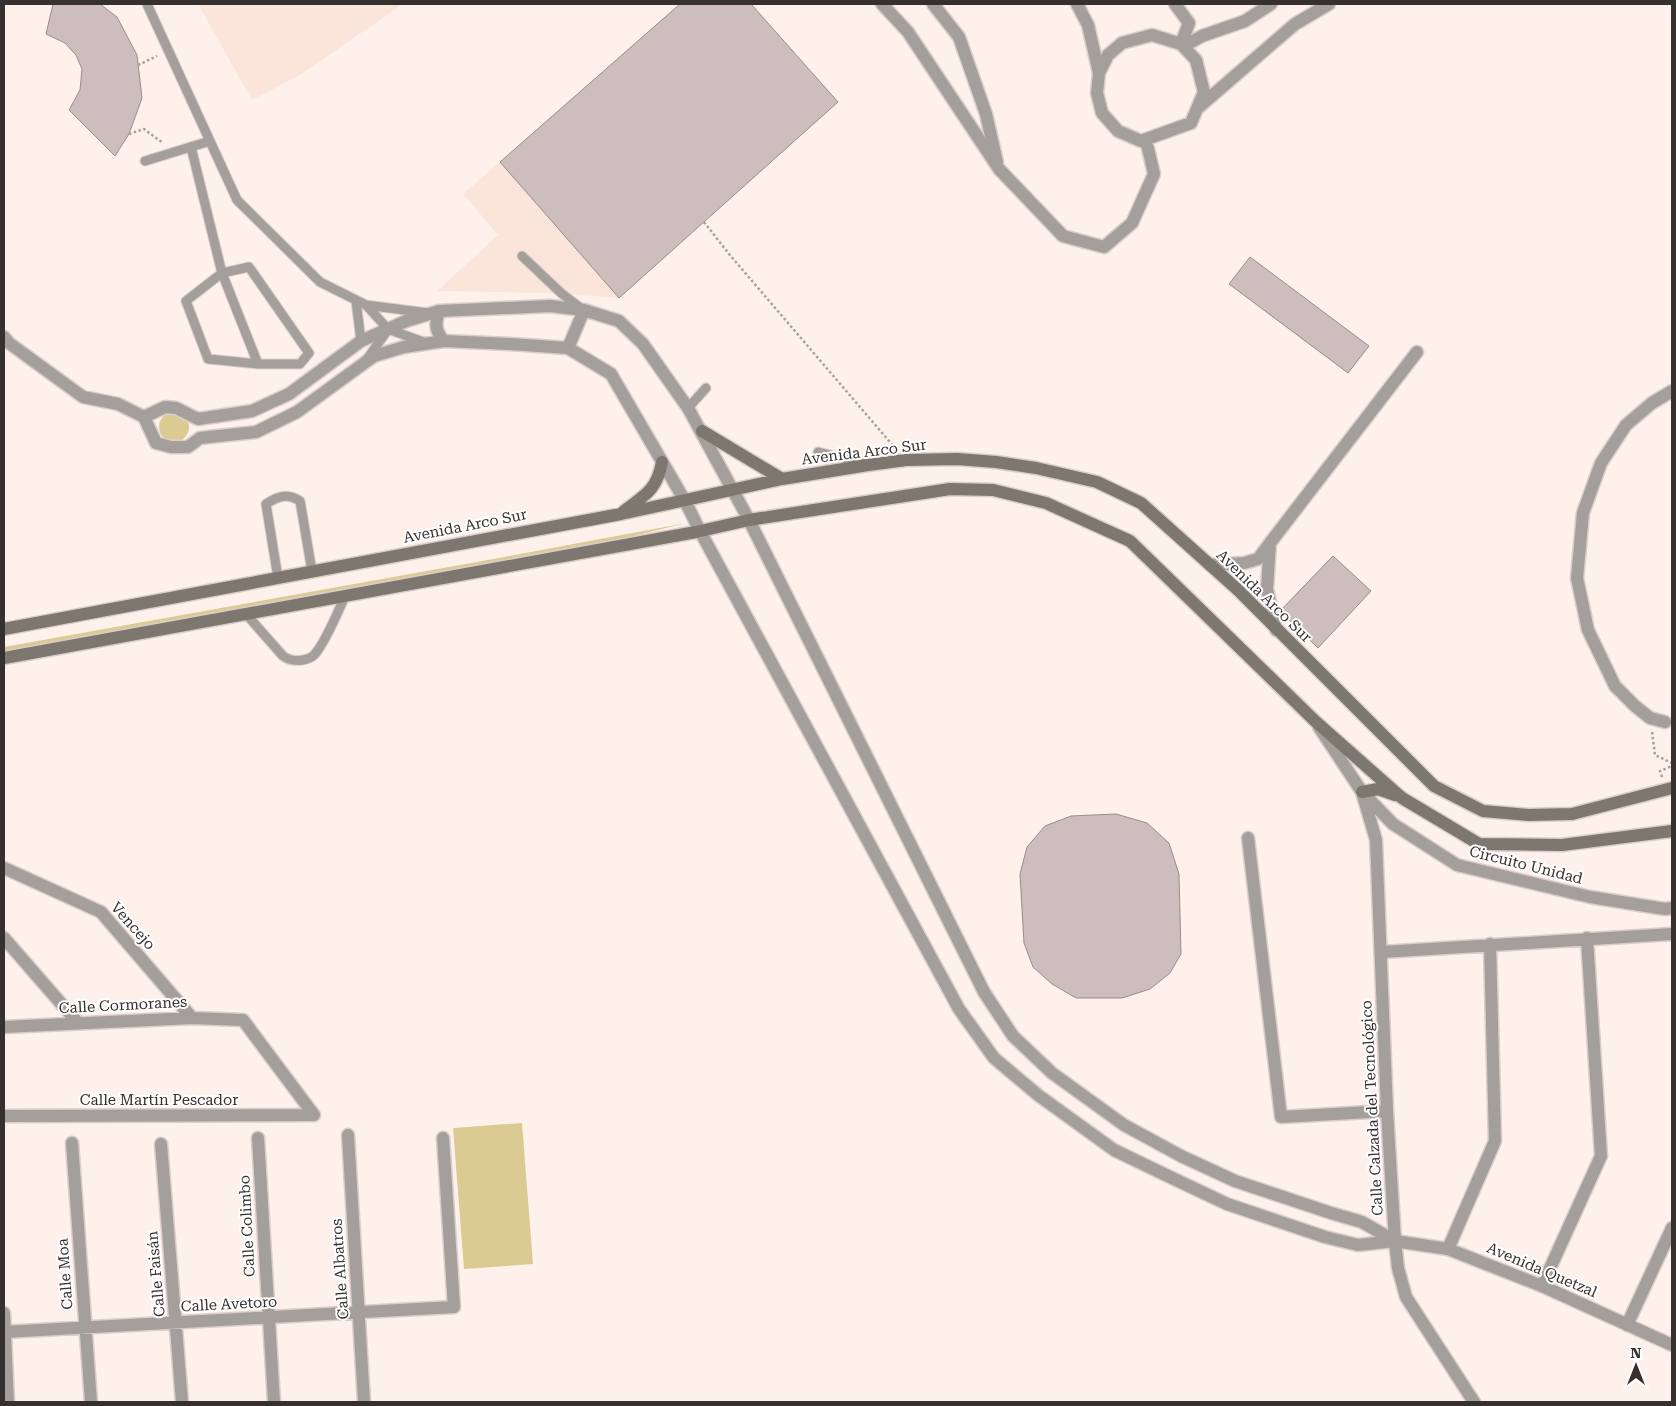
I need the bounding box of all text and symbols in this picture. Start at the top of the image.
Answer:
street label: Avenida Arco Sur [801,435,927,469]
street label: Avenida Arco Sur [402,505,528,547]
street label: Avenida Arco Sur [1213,546,1315,646]
street label: Circuito Unidad [1468,842,1585,888]
street label: Vencejo [107,898,159,954]
street label: Calle Cormoranes [58,993,188,1017]
street label: Calle Calzada del Tecnológico [1357,1000,1387,1216]
street label: Calle Martín Pescador [80,1091,238,1109]
street label: Calle Colimbo [235,1175,259,1277]
street label: Calle Albatros [327,1218,353,1320]
street label: Calle Faisán [143,1230,169,1318]
street label: Calle Moa [54,1238,76,1310]
street label: Avenida Quetzal [1484,1239,1600,1301]
street label: Calle Avetoro [180,1292,278,1316]
north arrow [1611,1341,1661,1391]
text: N [1631,1345,1642,1361]

